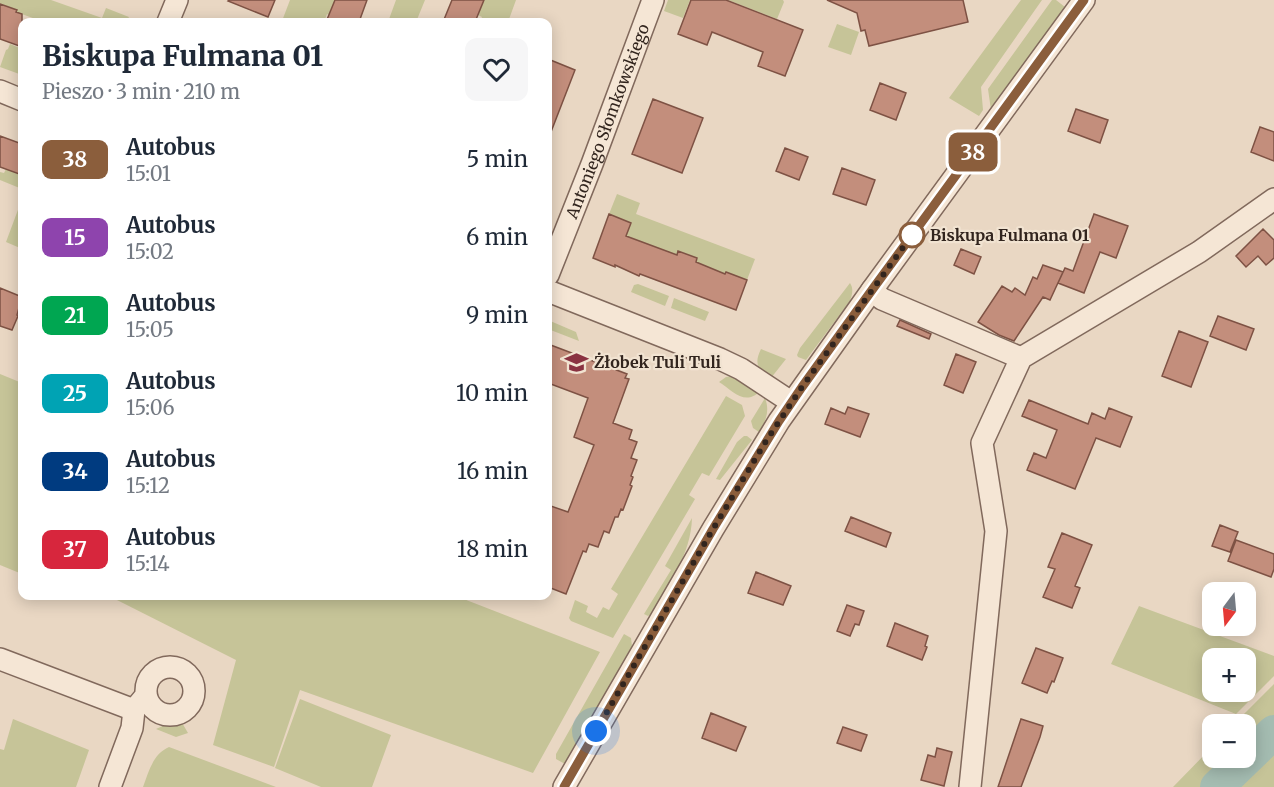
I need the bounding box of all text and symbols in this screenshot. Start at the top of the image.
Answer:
street label: Antoniego Słomkowskiego [561,21,653,222]
text: Biskupa Fulmana 01 [42,38,323,74]
button: heart [465,38,528,101]
text: Pieszo · 3 min · 210 m [42,79,240,104]
line badge: 38 [946,132,1000,172]
text: Autobus [126,133,216,161]
text: 38 [961,139,985,166]
text: 5 min [466,145,528,173]
text: 38 [63,146,87,173]
text: 15:01 [126,161,171,186]
text: Autobus [126,211,216,239]
marker: Biskupa Fulmana 01 [899,222,925,248]
text: 6 min [466,223,528,251]
text: 15 [64,224,86,251]
place label: Biskupa Fulmana 01 [930,225,1090,245]
text: 15:02 [126,239,174,264]
text: Autobus [126,289,216,317]
text: 9 min [466,301,528,329]
text: 21 [64,302,86,329]
text: 15:05 [126,317,174,342]
school or university icon: Żłobek Tuli Tuli [563,349,589,375]
place label: Żłobek Tuli Tuli [594,352,722,372]
text: Autobus [126,367,216,395]
text: 10 min [456,379,528,407]
text: 25 [63,380,87,407]
text: 15:06 [126,395,175,420]
text: Autobus [126,445,216,473]
text: 16 min [457,457,528,485]
text: 34 [62,458,88,485]
text: 15:12 [126,473,170,498]
text: Autobus [126,523,216,551]
text: 18 min [457,535,528,563]
text: 37 [63,536,87,563]
text: 15:14 [126,551,169,576]
north arrow [1202,582,1256,636]
map controls [1202,582,1256,768]
button: + [1202,648,1256,702]
button: − [1202,714,1256,768]
your location [581,716,611,746]

